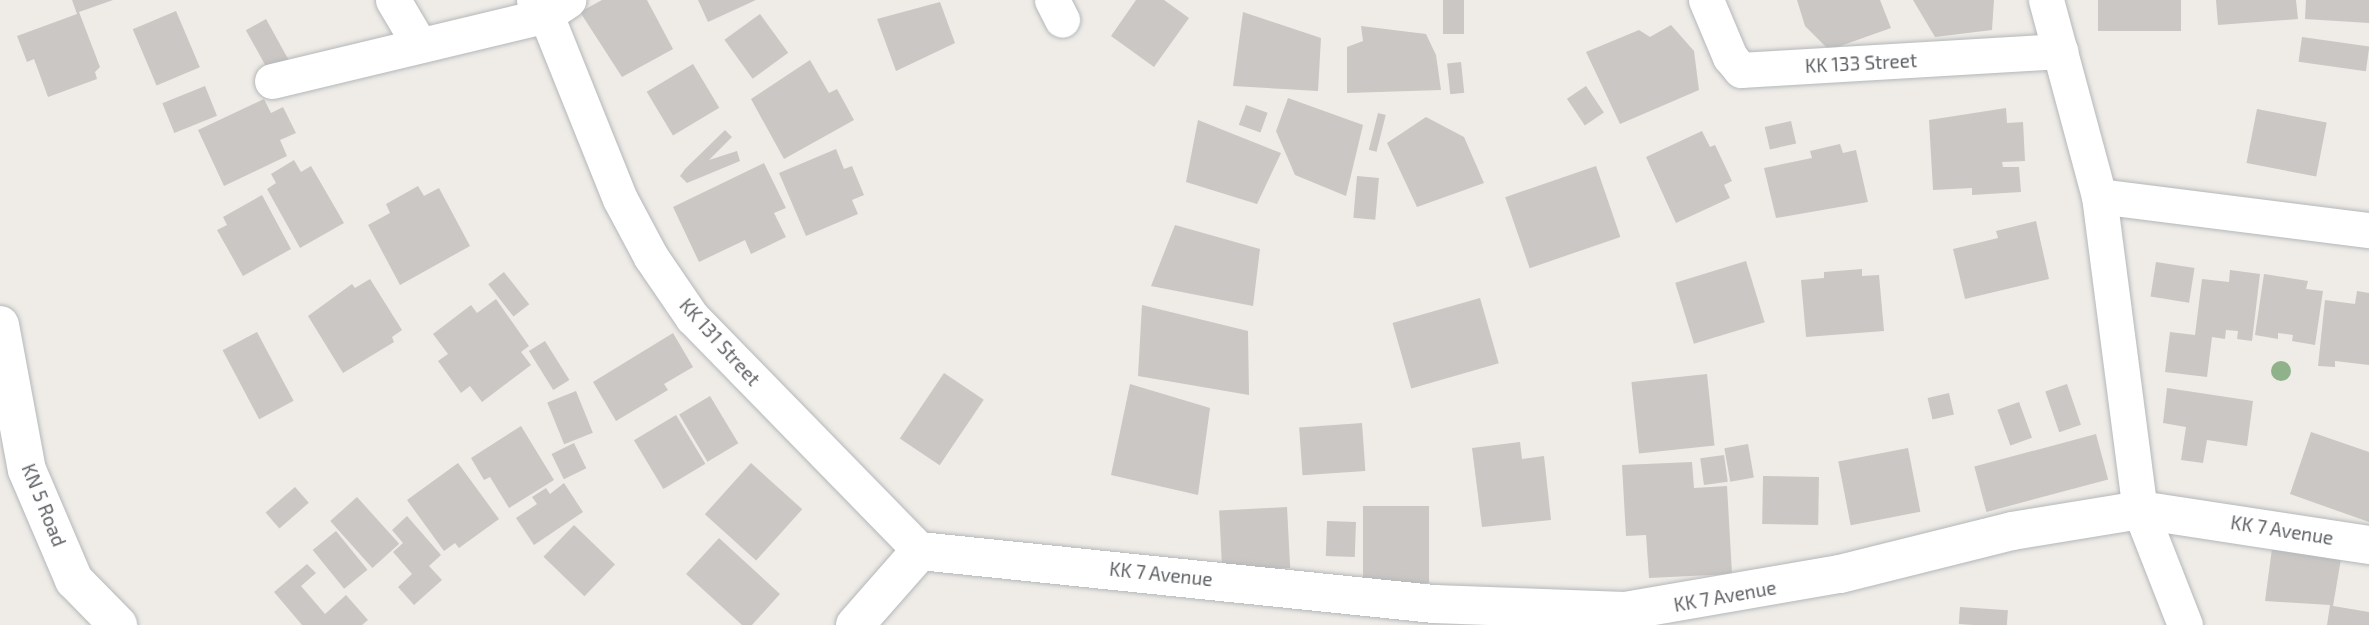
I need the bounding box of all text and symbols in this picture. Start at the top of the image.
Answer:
street label: KK 133 Street [1804,49,1918,77]
street label: KK 131 Street [675,294,765,390]
street label: KN 5 Road [17,460,71,550]
street label: KK 7 Avenue [2229,511,2335,549]
street label: KK 7 Avenue [1108,557,1214,591]
street label: KK 7 Avenue [1672,576,1778,616]

